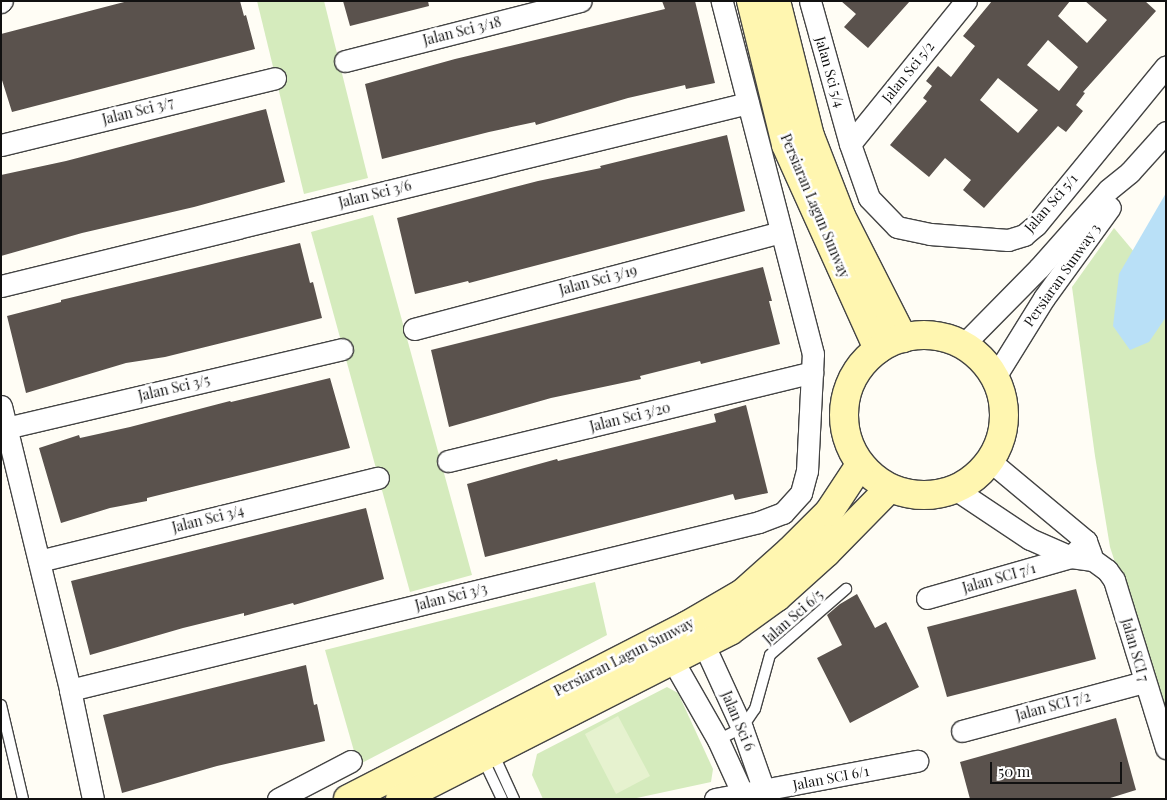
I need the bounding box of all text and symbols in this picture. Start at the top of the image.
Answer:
street label: Jalan Sci 3/18 [421,13,503,49]
street label: Jalan Sci 5/4 [812,35,848,109]
street label: Jalan Sci 5/2 [878,38,938,106]
street label: Jalan Sci 3/7 [100,94,176,128]
street label: Persiaran Lagun Sunway [777,131,853,281]
street label: Jalan Sci 5/1 [1021,170,1081,236]
street label: Jalan Sci 3/6 [337,177,413,211]
street label: Persiaran Sunway 3 [1020,220,1104,330]
street label: Jalan Sci 3/19 [557,262,639,298]
street label: Jalan Sci 3/5 [137,372,211,404]
street label: Jalan Sci 3/20 [588,399,672,435]
street label: Jalan Sci 3/4 [170,502,246,536]
street label: Jalan SCI 7/1 [960,560,1038,596]
street label: Jalan Sci 3/3 [413,580,489,614]
street label: Jalan Sci 6/5 [760,586,826,648]
street label: Persiaran Lagun Sunway [551,614,697,700]
street label: Jalan SCI 7 [1118,616,1152,684]
street label: Jalan SCI 7/2 [1014,688,1092,724]
street label: Jalan Sci 6 [718,689,758,753]
scale bar [992,752,1124,784]
text: 50 m [998,761,1030,781]
street label: Jalan SCI 6/1 [792,762,870,794]

